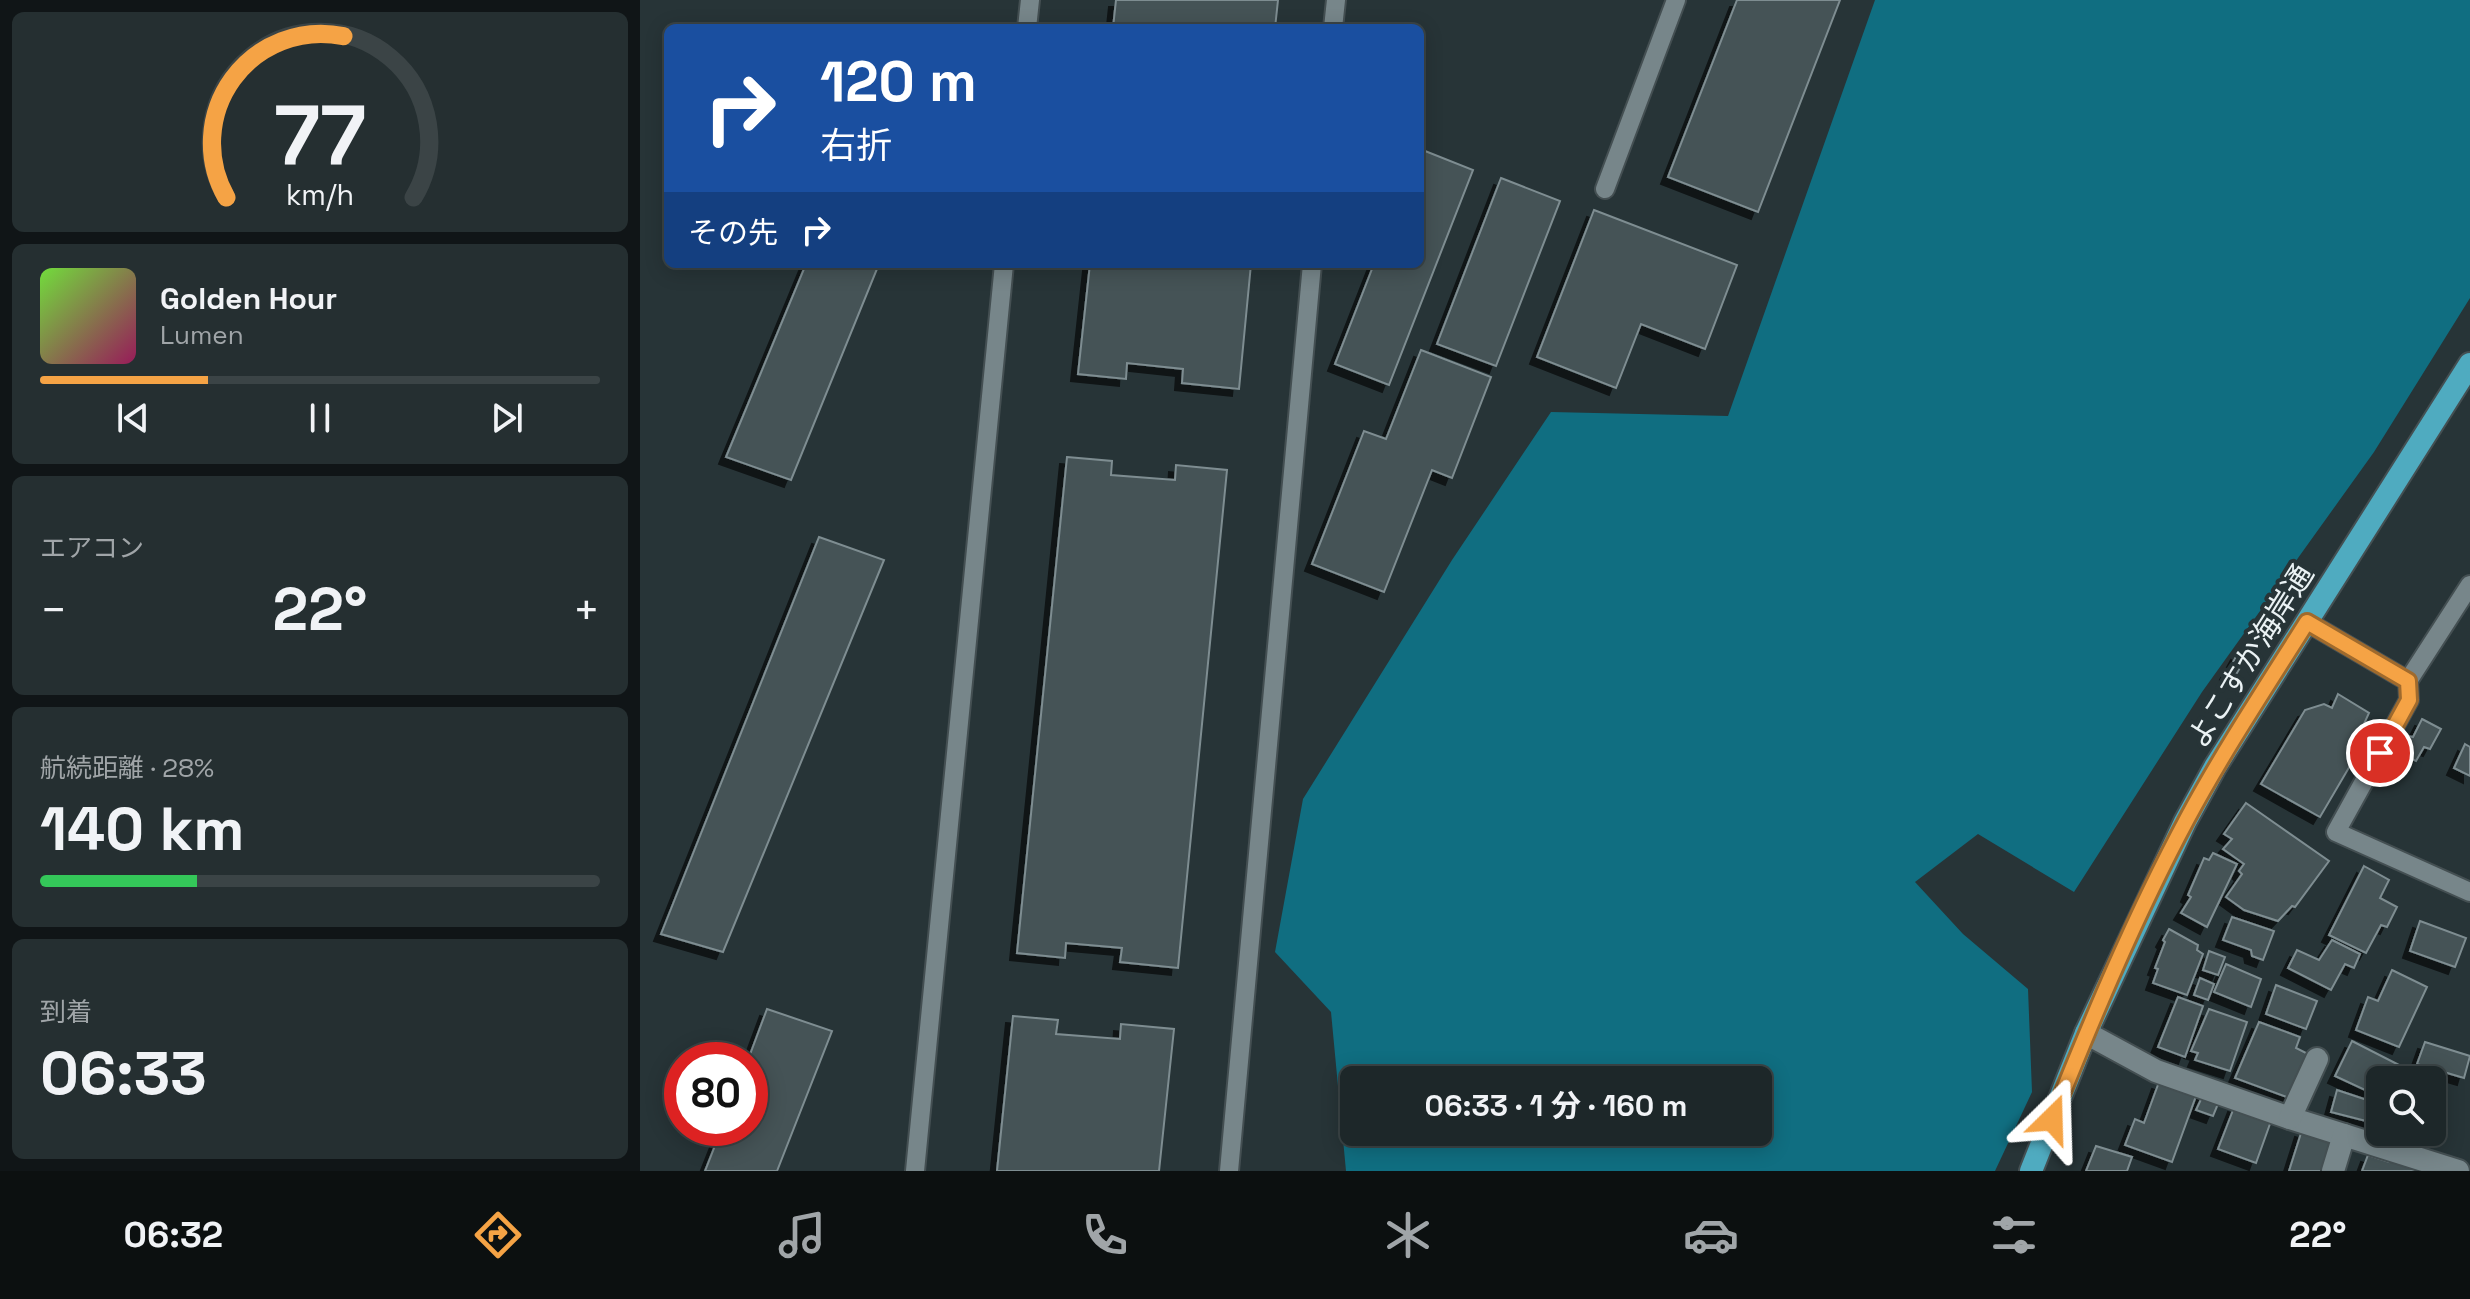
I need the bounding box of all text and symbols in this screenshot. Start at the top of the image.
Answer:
text: 120 m [820,46,977,117]
icon: right [688,56,792,160]
text: 77 [274,81,366,187]
text: 右折 [820,123,892,169]
text: km/h [286,177,354,213]
icon: right [794,208,838,252]
text: その先 [688,213,778,252]
text: Golden Hour [160,279,337,318]
text: Lumen [160,318,244,352]
icon: previous [111,396,155,440]
icon: pause [298,396,342,440]
icon: next [485,396,529,440]
text: エアコン [40,531,144,565]
street label: よこすか海岸通 [2178,557,2322,755]
text: 22° [273,571,367,648]
text: − [40,582,67,638]
text: + [573,582,600,638]
pin [2346,719,2414,787]
icon: arrive [2358,731,2402,775]
text: 航続距離 · 28% [40,751,214,785]
text: 140 km [40,791,244,868]
text: 到着 [40,995,92,1029]
text: 06:33 [40,1035,207,1112]
speed limit sign: 80 [664,1042,768,1146]
map controls [2366,1066,2446,1146]
button: search [2366,1066,2446,1146]
position arrow [2010,1077,2094,1161]
text: 06:33 · 1 分 · 160 m [1425,1086,1687,1125]
icon: directions [470,1207,526,1263]
icon: music [774,1207,830,1263]
icon: phone [1077,1207,1133,1263]
icon: climate [1380,1207,1436,1263]
icon: car [1683,1207,1739,1263]
icon: filters [1986,1207,2042,1263]
text: 06:32 [124,1212,223,1258]
text: 22° [2289,1212,2346,1258]

